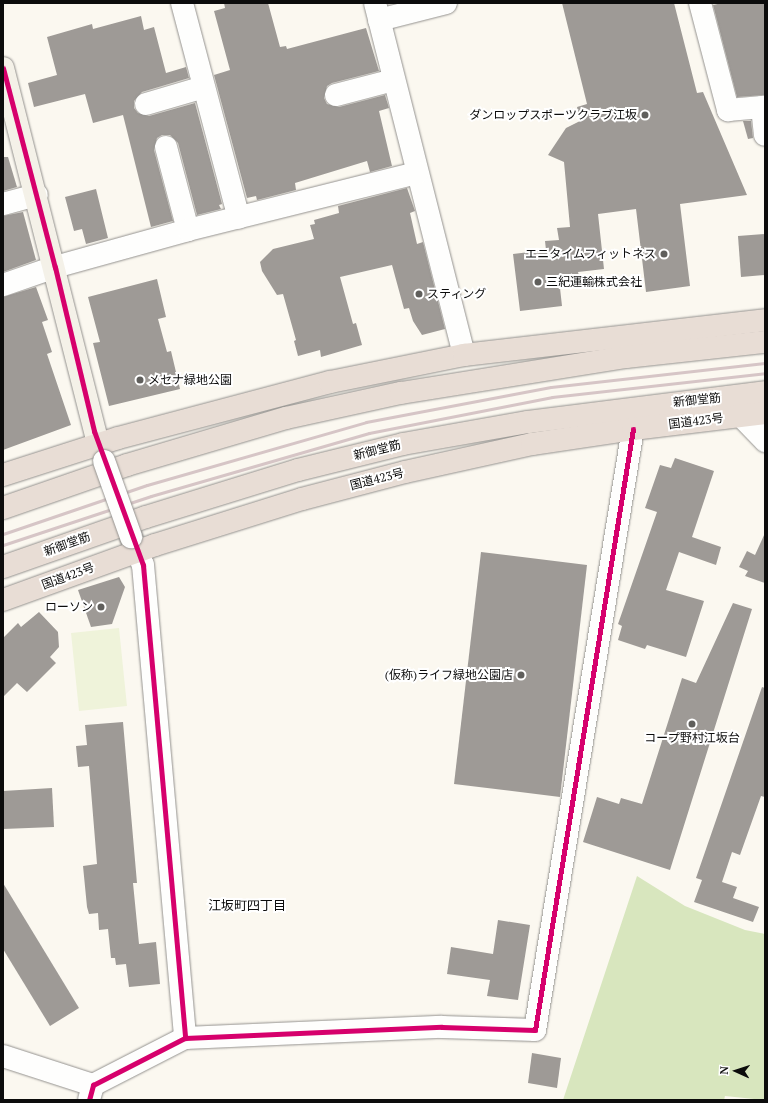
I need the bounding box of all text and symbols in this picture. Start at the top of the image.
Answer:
place label: ダンロップスポーツクラブ江坂 [469,108,637,122]
marker: ダンロップスポーツクラブ江坂 [640,110,650,120]
place label: エニタイムフィットネス [524,247,656,261]
marker: エニタイムフィットネス [659,249,669,259]
place label: 三紀運輸株式会社 [546,275,642,289]
marker: 三紀運輸株式会社 [533,277,543,287]
place label: スティング [427,287,487,301]
marker: スティング [414,289,424,299]
place label: メセナ緑地公園 [148,373,232,387]
marker: メセナ緑地公園 [135,375,145,385]
street label: 新御堂筋 [672,390,722,410]
street label: 国道423号 [668,410,724,432]
street label: 新御堂筋 [352,437,402,463]
street label: 国道423号 [348,465,406,493]
street label: 新御堂筋 [42,529,92,559]
street label: 国道423号 [40,560,96,592]
place label: ローソン [45,600,93,614]
marker: ローソン [96,602,106,612]
place label: (仮称)ライフ緑地公園店 [385,668,513,682]
marker: (仮称)ライフ緑地公園店 [516,670,526,680]
marker: コープ野村江坂台 [687,719,697,729]
place label: コープ野村江坂台 [644,731,740,745]
district label: 江坂町四丁目 [208,897,286,913]
north arrow [716,1051,756,1091]
text: N [717,1066,731,1075]

